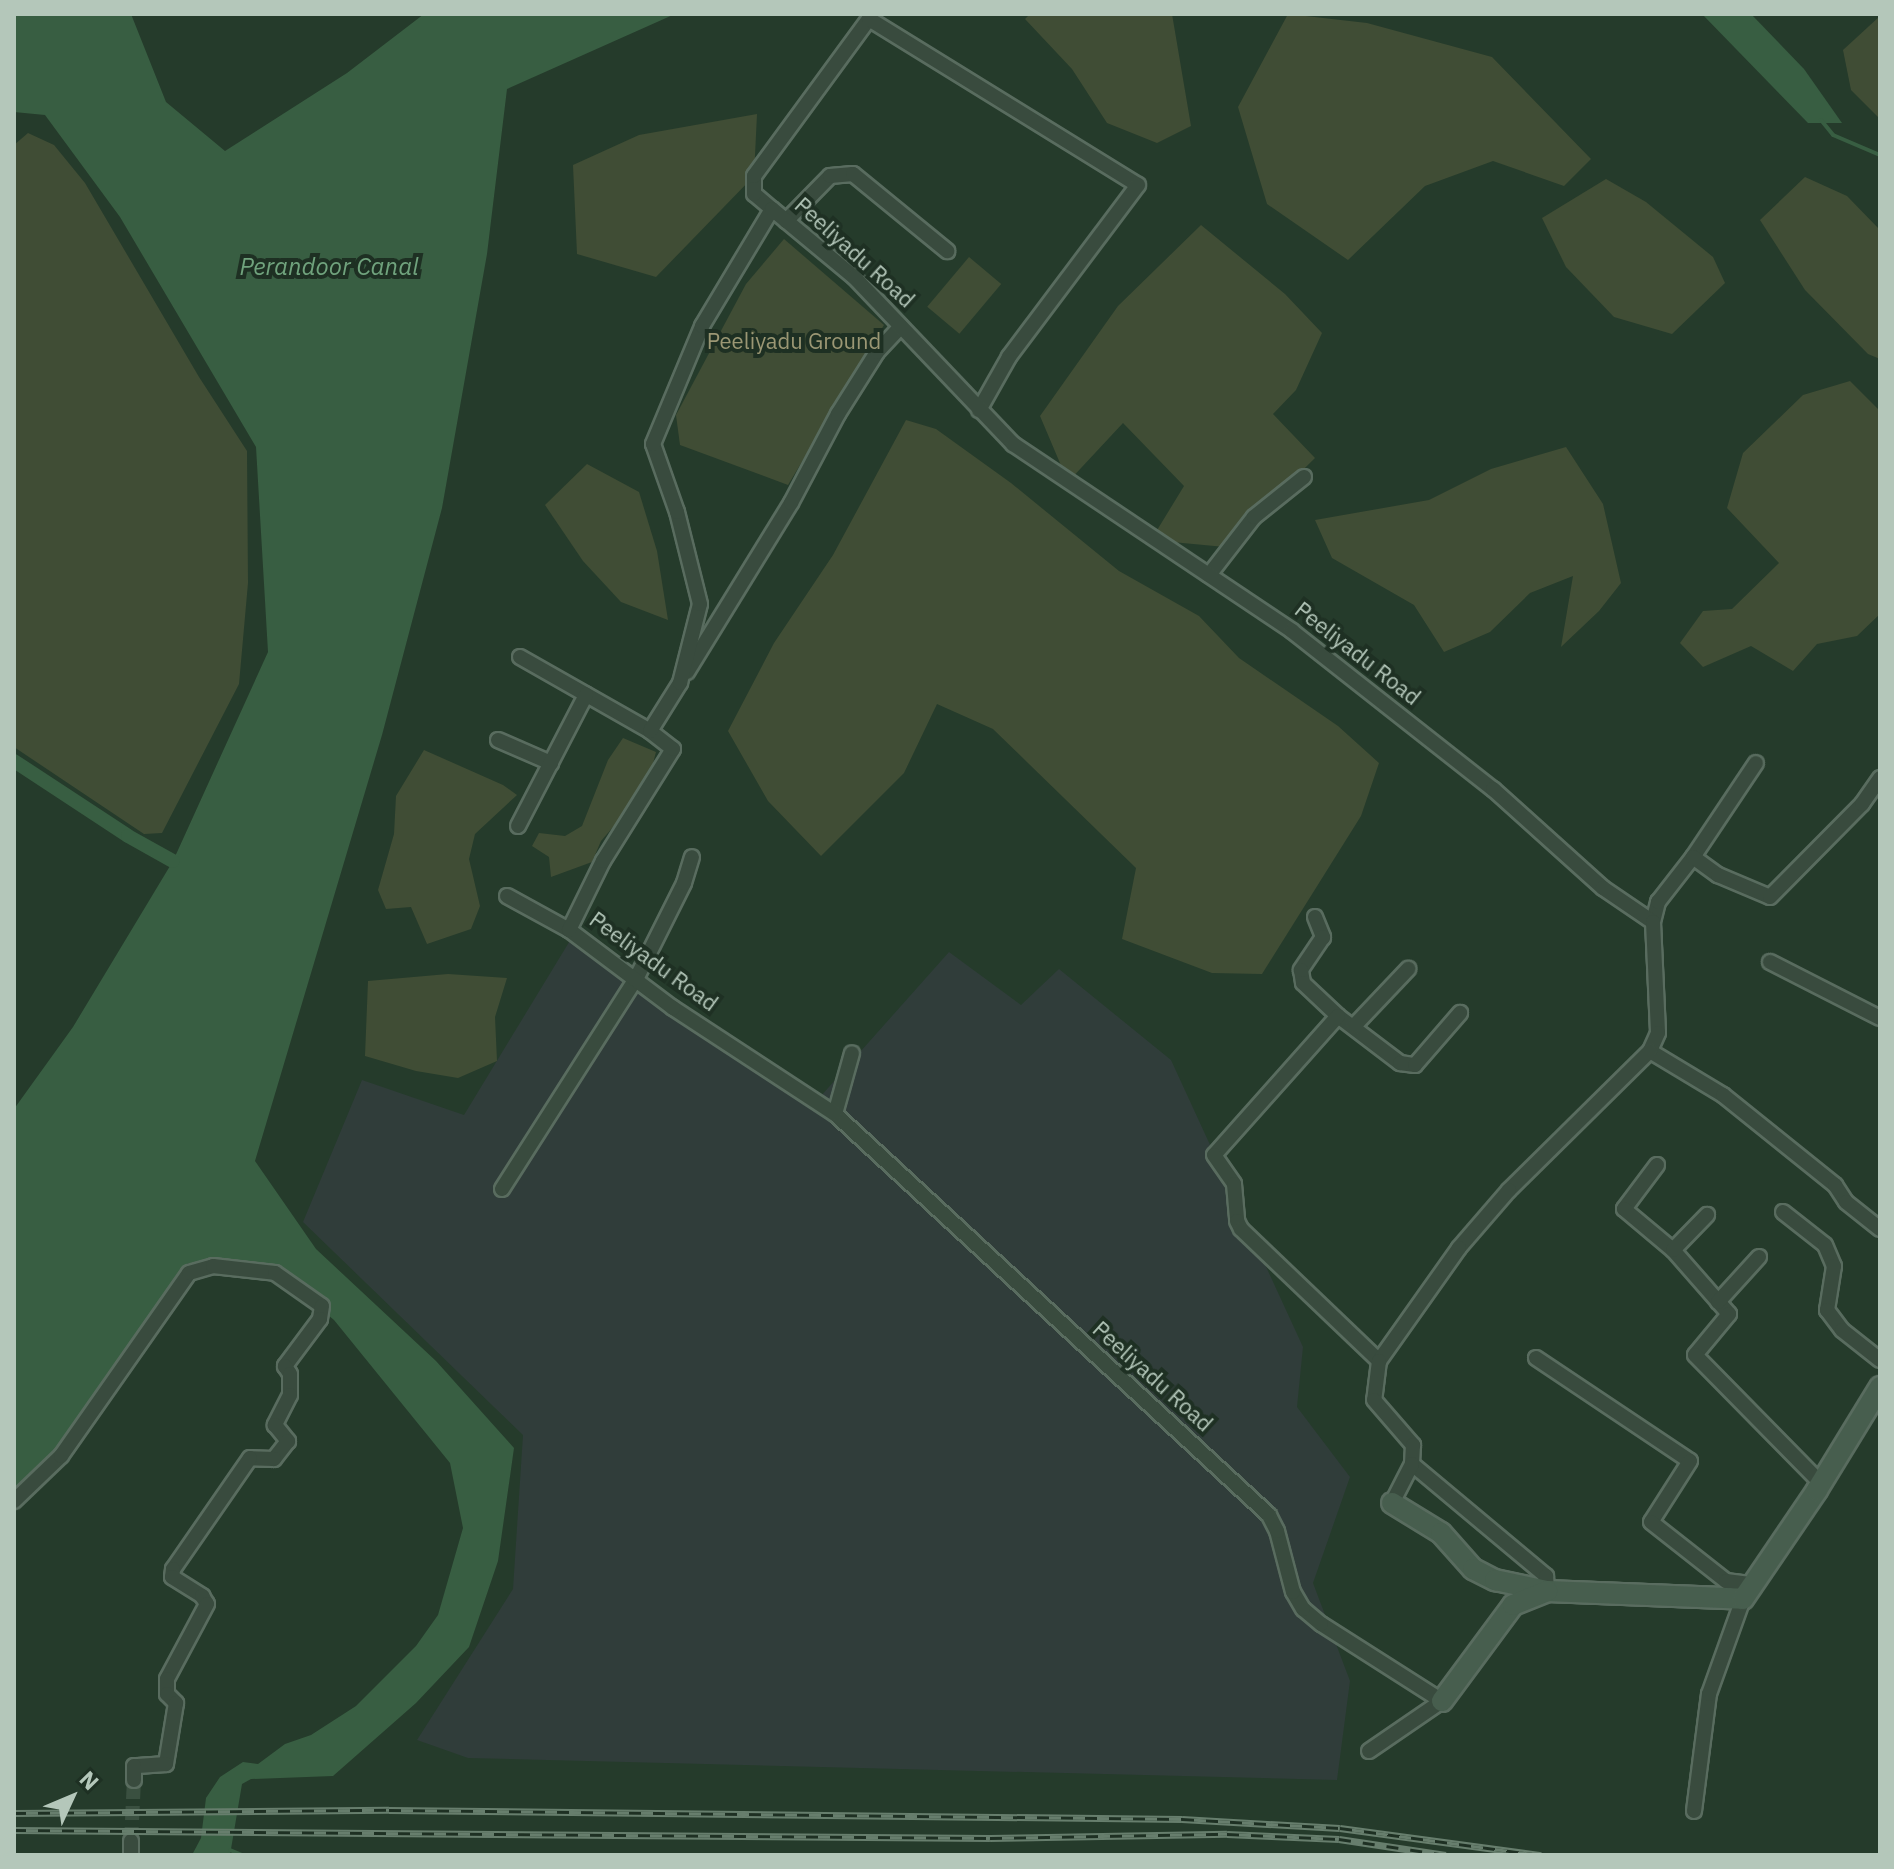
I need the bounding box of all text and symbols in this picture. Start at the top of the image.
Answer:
street label: Peeliyadu Road [790,191,920,313]
water label: Perandoor Canal [240,253,418,281]
park label: Peeliyadu Ground [707,328,881,354]
street label: Peeliyadu Road [1290,596,1426,710]
street label: Peeliyadu Road [585,906,723,1016]
street label: Peeliyadu Road [1088,1315,1218,1437]
north arrow [32,1757,112,1837]
text: N [74,1764,106,1796]

